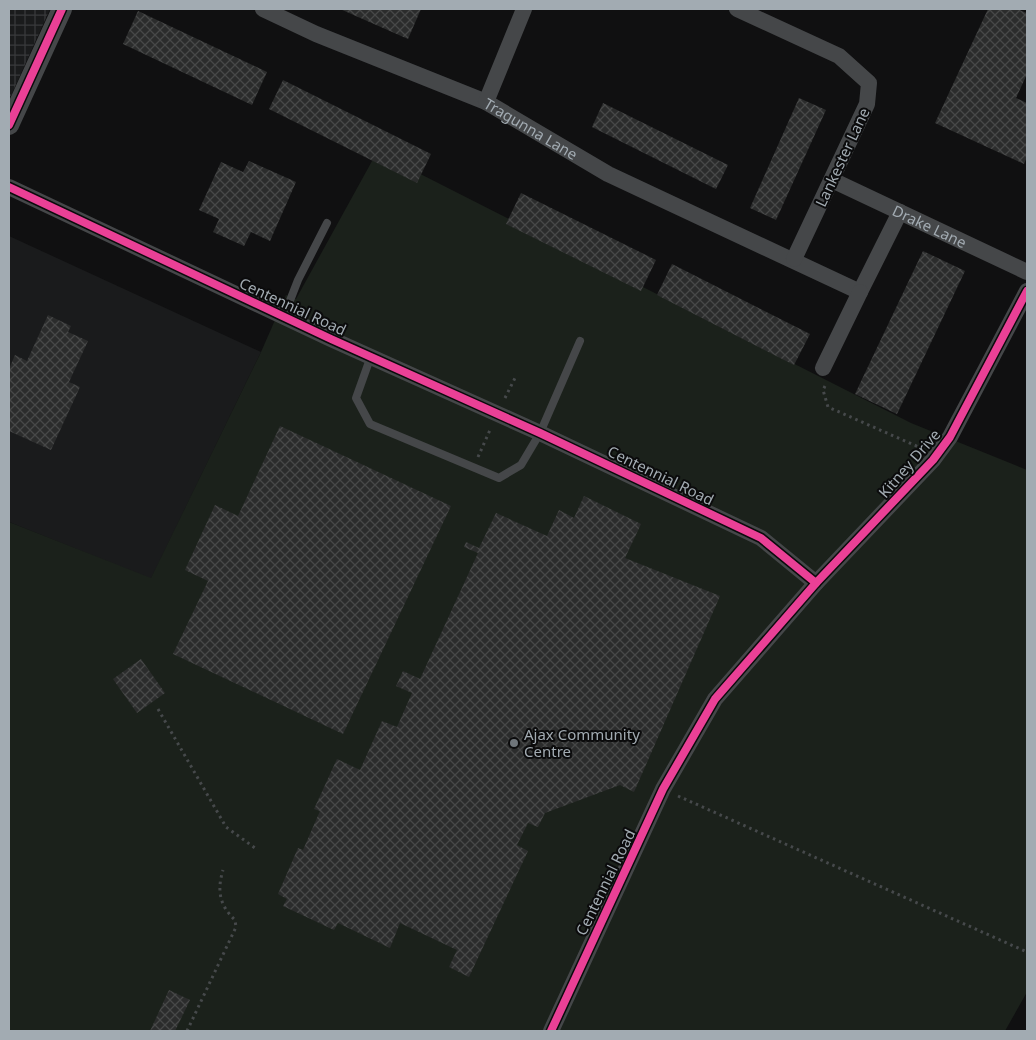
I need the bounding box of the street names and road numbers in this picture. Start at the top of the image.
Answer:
street label: Tragunna Lane [481,93,582,164]
street label: Lankester Lane [810,104,874,210]
street label: Drake Lane [889,200,970,252]
street label: Centennial Road [236,272,350,340]
street label: Kitney Drive [874,424,944,502]
street label: Centennial Road [605,441,717,509]
street label: Centennial Road [571,826,639,938]

